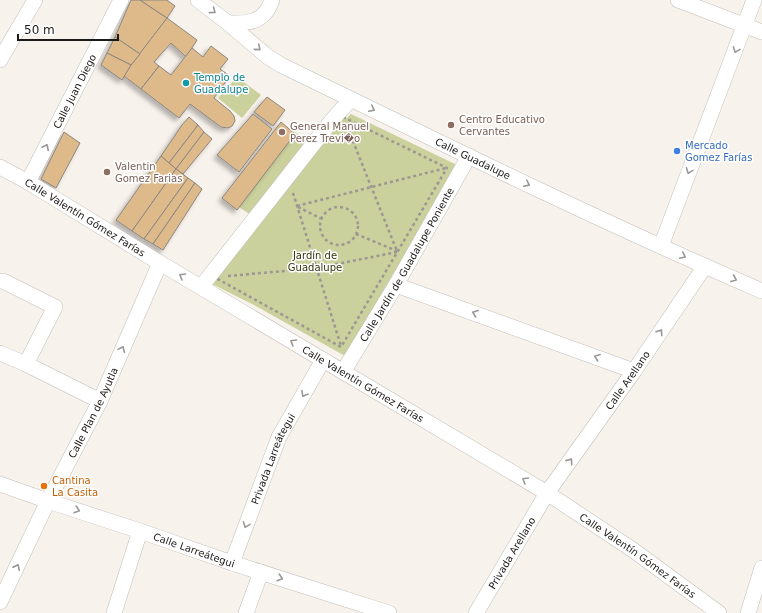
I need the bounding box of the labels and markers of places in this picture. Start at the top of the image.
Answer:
place label: Templo de Guadalupe [193,72,248,95]
marker: Templo de Guadalupe [181,78,191,88]
place label: Centro Educativo Cervantes [459,114,545,137]
marker: Centro Educativo Cervantes [446,120,456,130]
place label: General Manuel Perez Trevi�o [290,121,369,144]
marker: General Manuel Perez Trevi�o [277,127,287,137]
place label: Mercado Gomez Farías [685,140,752,163]
marker: Mercado Gomez Farías [672,146,682,156]
place label: Valentin Gomez Farias [115,161,182,184]
marker: Valentin Gomez Farias [102,167,112,177]
place label: Cantina La Casita [52,475,98,498]
marker: Cantina La Casita [39,481,49,491]

